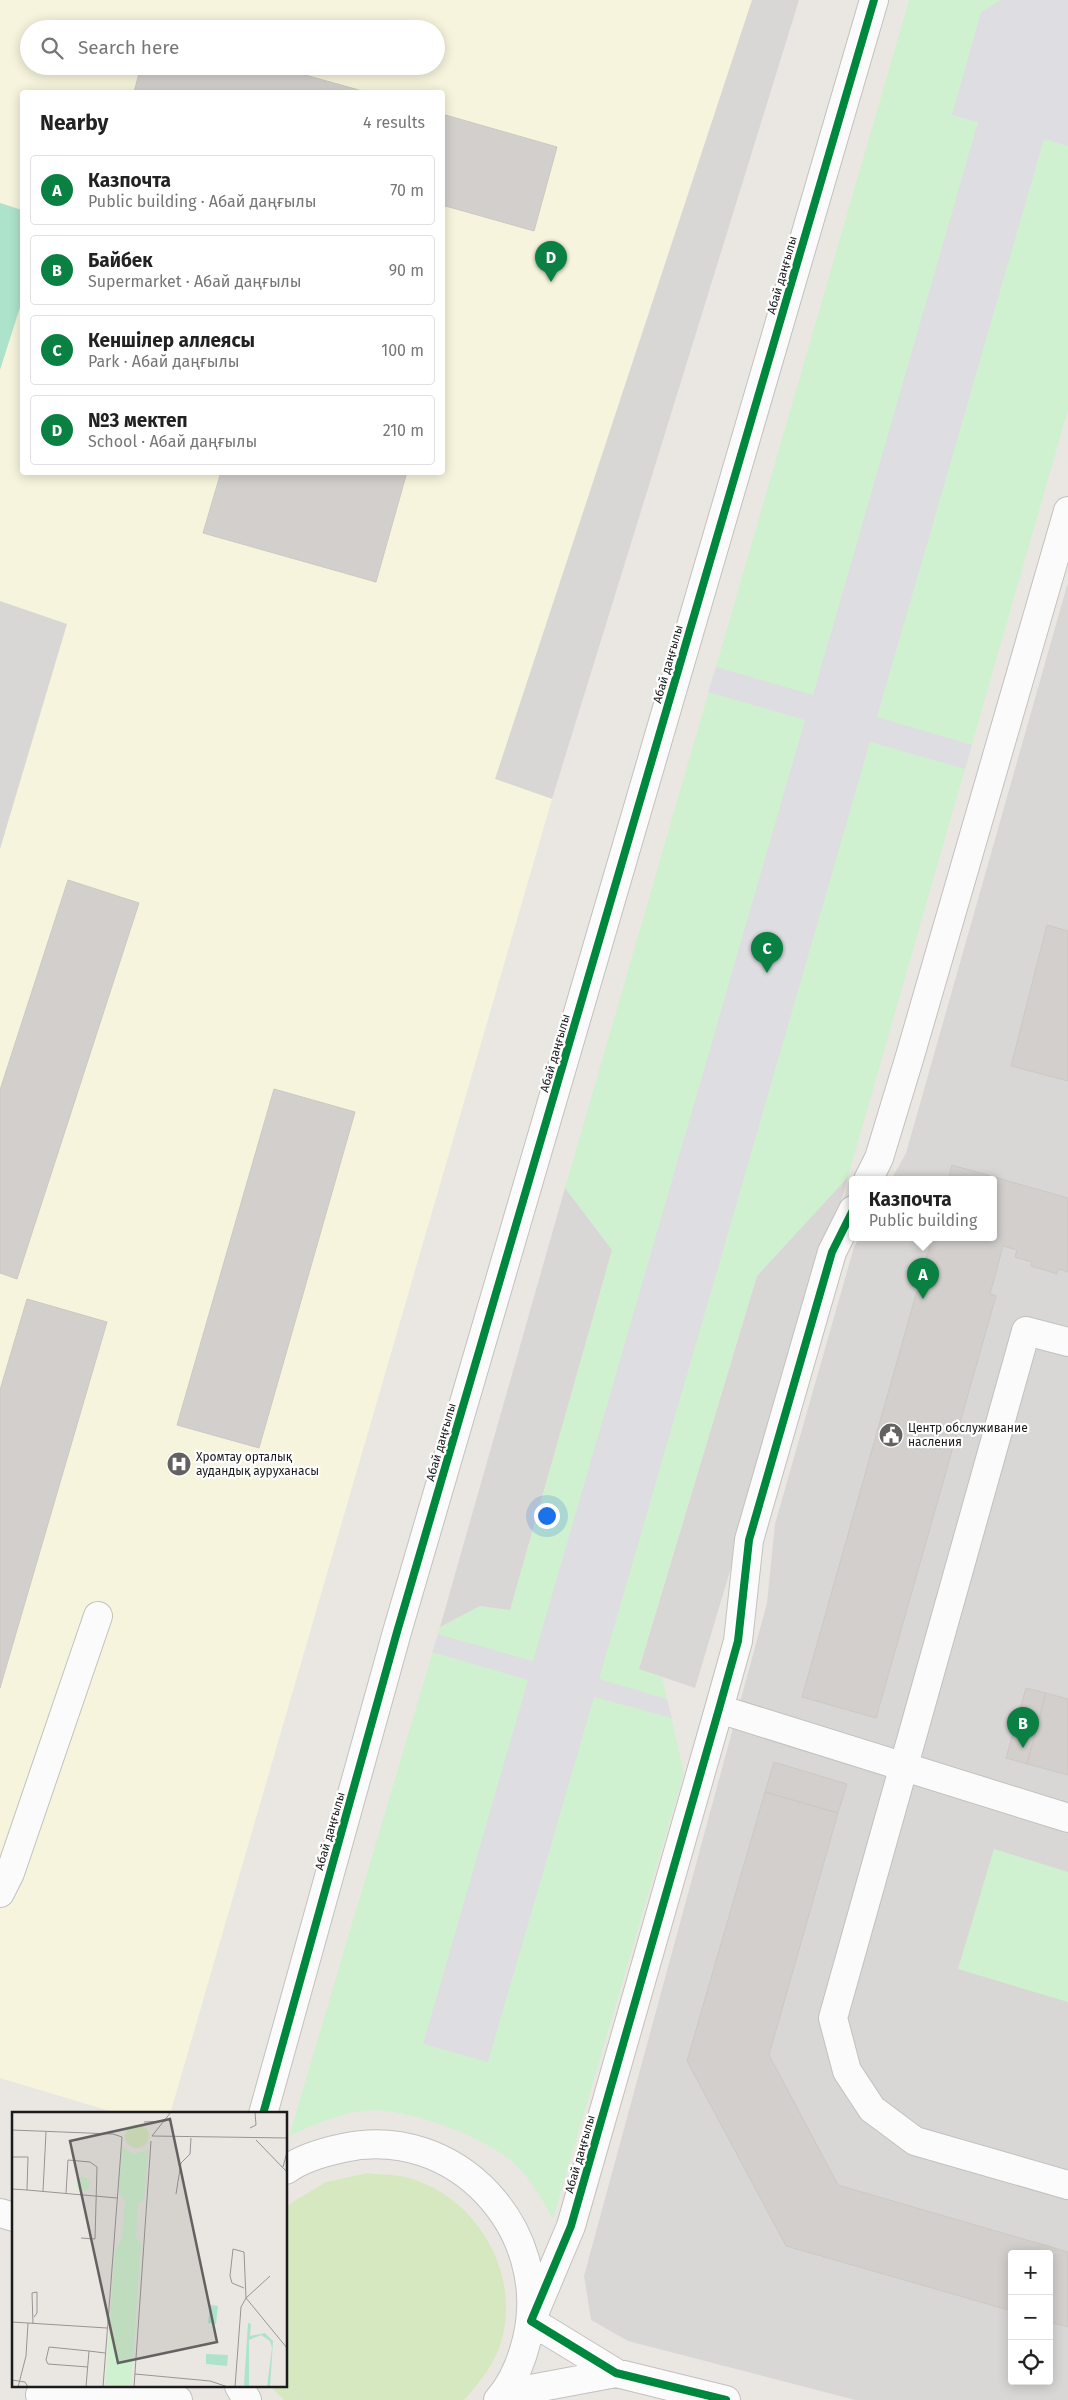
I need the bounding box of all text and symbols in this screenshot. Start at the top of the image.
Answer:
search box [20,20,445,75]
icon: search [38,34,66,62]
text: Search here [78,36,179,59]
text: Nearby [40,110,108,136]
text: 4 results [363,113,425,132]
text: Казпочта [88,169,171,192]
text: A [52,181,62,200]
text: 70 m [390,181,424,200]
text: Public building · Абай даңғылы [88,192,317,211]
street label: Абай даңғылы [764,234,800,316]
pin: D [535,241,567,282]
text: Байбек [88,249,153,272]
text: B [52,261,62,280]
text: 90 m [389,261,424,280]
text: Supermarket · Абай даңғылы [88,272,302,291]
text: Кеншілер аллеясы [88,329,255,352]
text: C [52,341,62,360]
text: 100 m [381,341,424,360]
text: Park · Абай даңғылы [88,352,240,371]
text: №3 мектеп [88,409,188,432]
text: D [52,421,62,440]
text: 210 m [383,421,424,440]
text: School · Абай даңғылы [88,432,257,451]
street label: Абай даңғылы [650,623,686,705]
pin: C [751,932,783,973]
street label: Абай даңғылы [537,1012,573,1094]
popup [849,1176,997,1241]
text: Казпочта [869,1188,952,1211]
text: Public building [869,1211,977,1230]
pin: A [907,1258,939,1299]
street label: Абай даңғылы [423,1401,459,1483]
place label: Центр обслуживание насления [908,1421,1028,1449]
public building icon: Центр обслуживание насления [878,1422,904,1448]
place label: Хромтау орталық аудандық ауруханасы [196,1450,319,1478]
hospital icon: Хромтау орталық аудандық ауруханасы [166,1451,192,1477]
your location [534,1503,560,1529]
pin: B [1007,1707,1039,1748]
street label: Абай даңғылы [312,1790,348,1872]
inset map [12,2112,288,2388]
street label: Абай даңғылы [562,2113,598,2195]
map controls [1008,2250,1053,2385]
button: + [1008,2250,1053,2295]
button: − [1008,2295,1053,2340]
button: locate [1008,2340,1053,2385]

